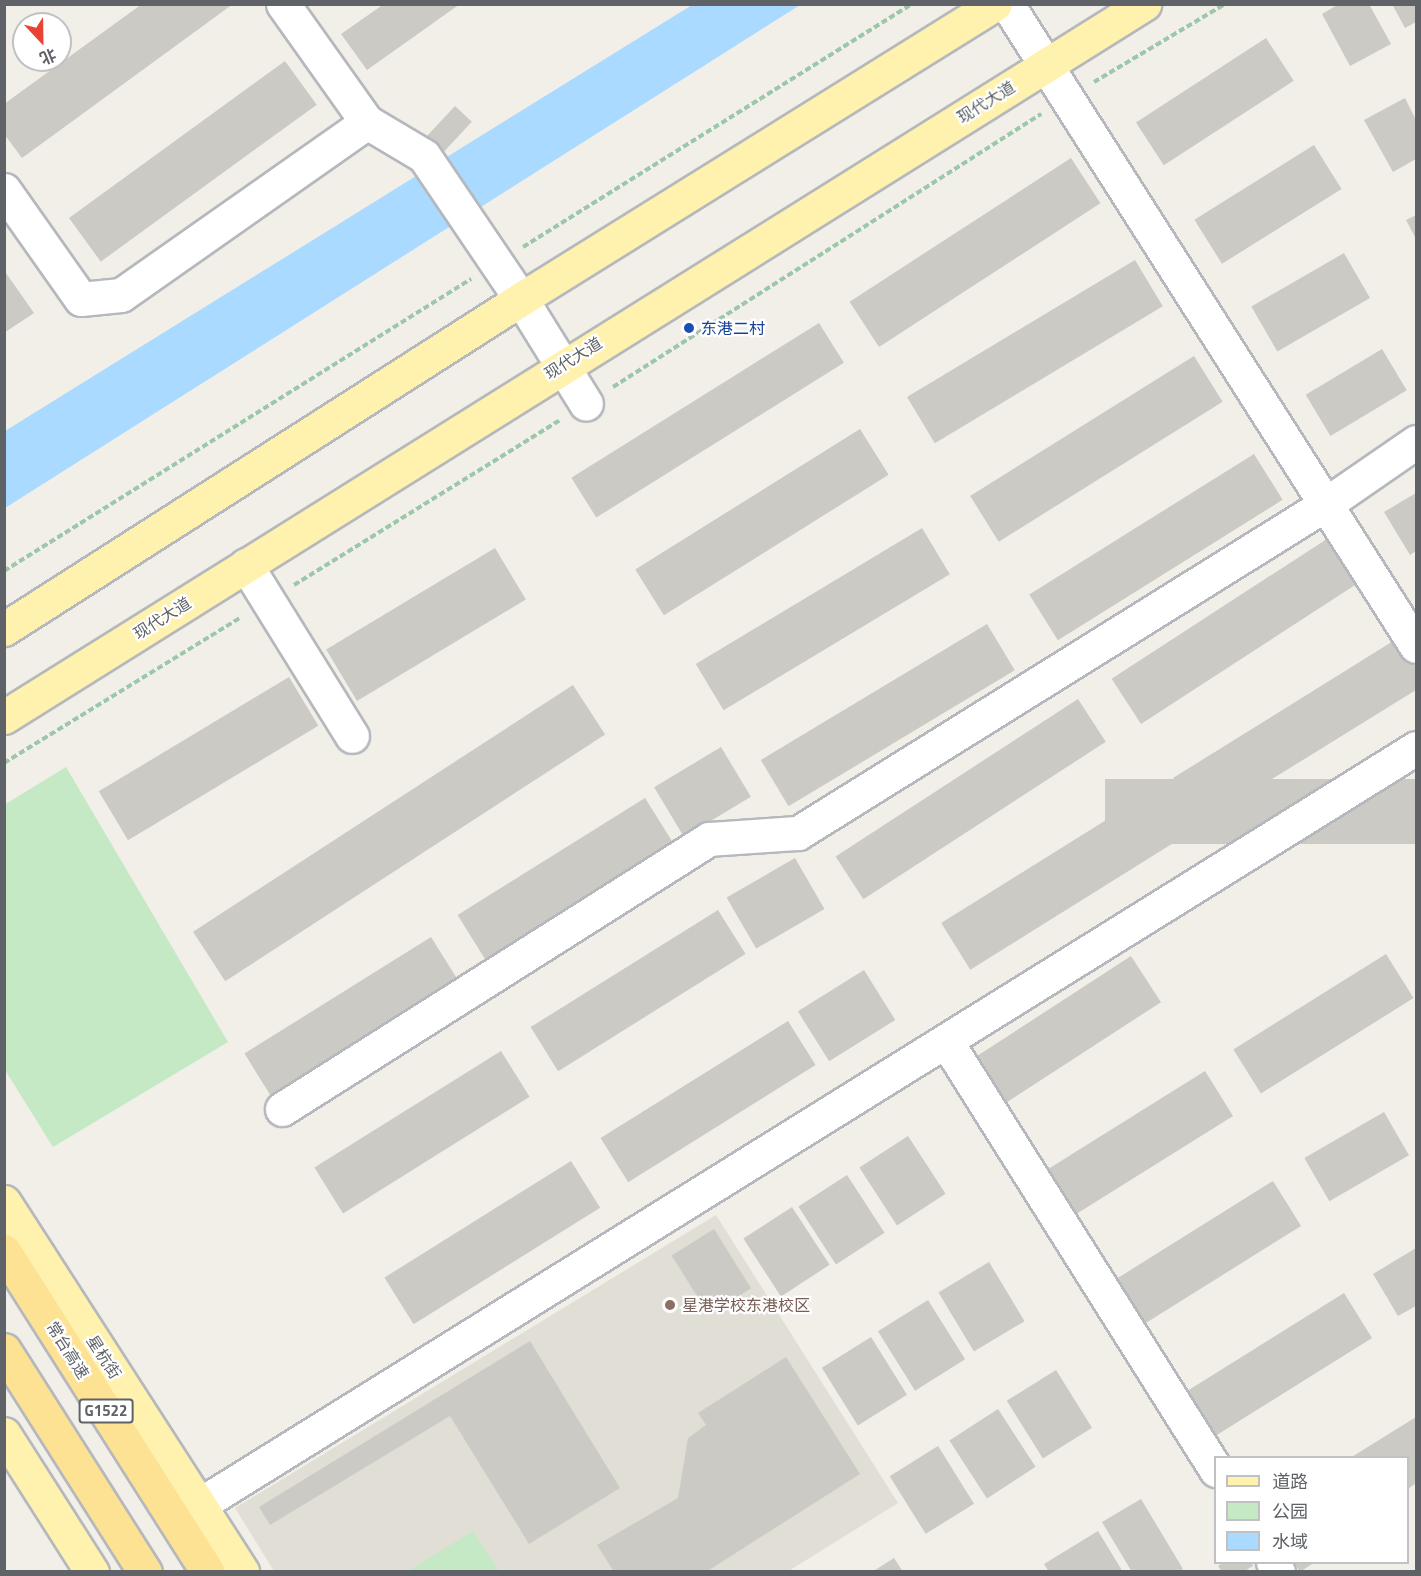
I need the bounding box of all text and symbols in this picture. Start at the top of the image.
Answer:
north arrow [12,12,72,72]
text: 北 [36,43,60,71]
street label: 现代大道 [954,77,1018,127]
place label: 东港二村 [701,318,765,338]
marker: 东港二村 [682,321,696,335]
street label: 现代大道 [541,333,605,383]
street label: 现代大道 [130,593,194,643]
place label: 星港学校东港校区 [682,1295,810,1315]
marker: 星港学校东港校区 [663,1298,677,1312]
street label: 常台高速 [43,1318,93,1382]
street label: 星杭街 [83,1332,125,1382]
road number: G1522 [78,1399,134,1423]
legend [1214,1456,1409,1564]
text: 道路 [1272,1468,1308,1495]
text: 公园 [1272,1498,1308,1525]
text: 水域 [1272,1528,1308,1555]

